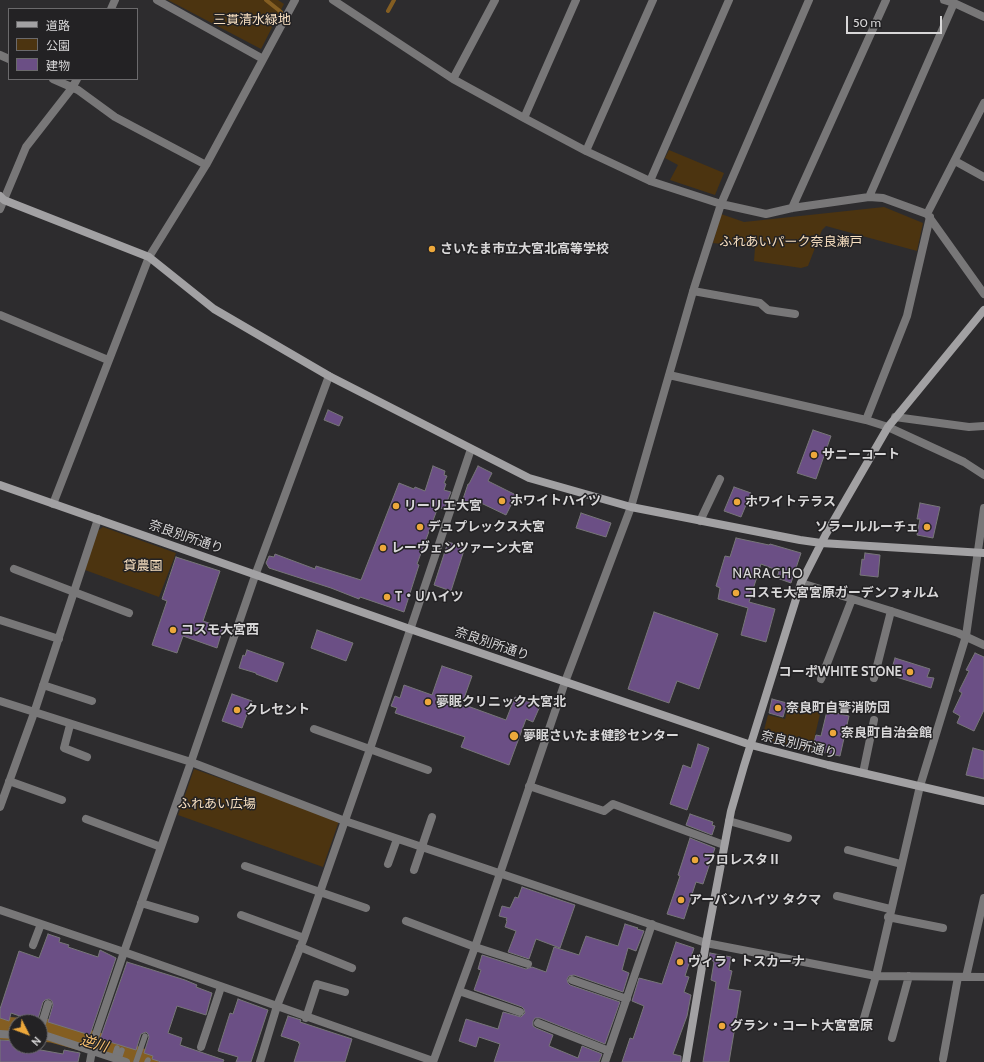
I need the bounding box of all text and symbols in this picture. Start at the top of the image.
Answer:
legend [8,8,138,80]
scale bar [848,8,944,34]
park label: 三貫清水緑地 [213,12,291,28]
text: 50 m [853,15,881,30]
text: 道路 [46,18,70,33]
text: 公園 [46,38,70,53]
text: 建物 [46,58,70,73]
park label: ふれあいパーク奈良瀬戸 [720,234,862,250]
place label: さいたま市立大宮北高等学校 [440,241,609,257]
marker: さいたま市立大宮北高等学校 [427,244,437,254]
place label: サニーコート [822,447,900,463]
marker: サニーコート [809,450,819,460]
place label: ホワイトハイツ [510,493,601,509]
place label: ホワイトテラス [745,494,836,510]
marker: ホワイトハイツ [497,496,507,506]
marker: ホワイトテラス [732,497,742,507]
place label: リーリエ大宮 [404,498,482,514]
marker: リーリエ大宮 [391,501,401,511]
street label: 奈良別所通り [147,517,225,557]
place label: デュプレックス大宮 [428,519,545,535]
place label: ソラールルーチェ [815,519,919,535]
marker: デュプレックス大宮 [415,522,425,532]
marker: ソラールルーチェ [922,522,932,532]
place label: レーヴェンツァーン大宮 [391,540,534,556]
marker: レーヴェンツァーン大宮 [378,543,388,553]
park label: 貸農園 [124,558,162,574]
district label: NARACHO [732,566,804,582]
place label: コスモ大宮宮原ガーデンフォルム [744,585,939,601]
marker: コスモ大宮宮原ガーデンフォルム [731,588,741,598]
place label: T・Uハイツ [395,589,464,605]
marker: T・Uハイツ [382,592,392,602]
place label: コスモ大宮西 [181,622,259,638]
street label: 奈良別所通り [453,624,531,664]
marker: コスモ大宮西 [168,625,178,635]
place label: コーポWHITE STONE [779,664,902,680]
marker: コーポWHITE STONE [905,667,915,677]
place label: 夢眠クリニック大宮北 [436,694,566,710]
marker: 夢眠クリニック大宮北 [423,697,433,707]
place label: 奈良町自警消防団 [786,700,890,716]
place label: クレセント [245,702,310,718]
marker: 奈良町自警消防団 [773,703,783,713]
marker: クレセント [232,705,242,715]
place label: 奈良町自治会館 [841,725,932,741]
place label: 夢眠さいたま健診センター [523,728,679,744]
street label: 奈良別所通り [759,728,839,762]
marker: 奈良町自治会館 [828,728,838,738]
marker: 夢眠さいたま健診センター [508,730,520,742]
park label: ふれあい広場 [178,796,256,812]
place label: フロレスタⅡ [703,852,781,868]
marker: フロレスタⅡ [690,855,700,865]
place label: アーバンハイツ タクマ [689,892,821,908]
marker: アーバンハイツ タクマ [676,895,686,905]
place label: ヴィラ・トスカーナ [688,954,805,970]
marker: ヴィラ・トスカーナ [675,957,685,967]
north arrow [8,1014,48,1054]
place label: グラン・コート大宮宮原 [730,1018,873,1034]
marker: グラン・コート大宮宮原 [717,1021,727,1031]
water label: 逆川 [78,1032,110,1056]
text: N [28,1034,44,1049]

